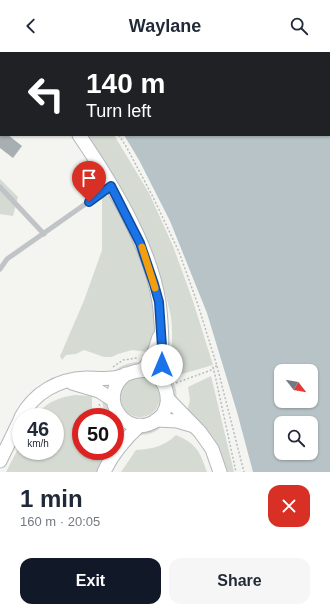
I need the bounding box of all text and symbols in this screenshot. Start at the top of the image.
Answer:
icon: back [20,15,42,37]
icon: search [288,15,310,37]
text: Waylane [129,16,201,36]
icon: left [20,68,72,120]
text: 140 m [86,68,165,99]
text: Turn left [86,101,151,121]
pin [72,161,106,202]
icon: arrive [78,167,100,189]
position arrow [141,344,183,386]
north arrow [274,364,318,408]
map controls [274,364,318,460]
speed limit sign: 50 [72,408,124,460]
button: search [274,416,318,460]
text: 46 [27,418,49,440]
text: km/h [27,438,49,449]
text: 1 min [20,485,83,512]
button: close [268,485,310,527]
text: 160 m · 20:05 [20,514,100,529]
button: Exit [20,558,161,604]
button: Share [169,558,310,604]

